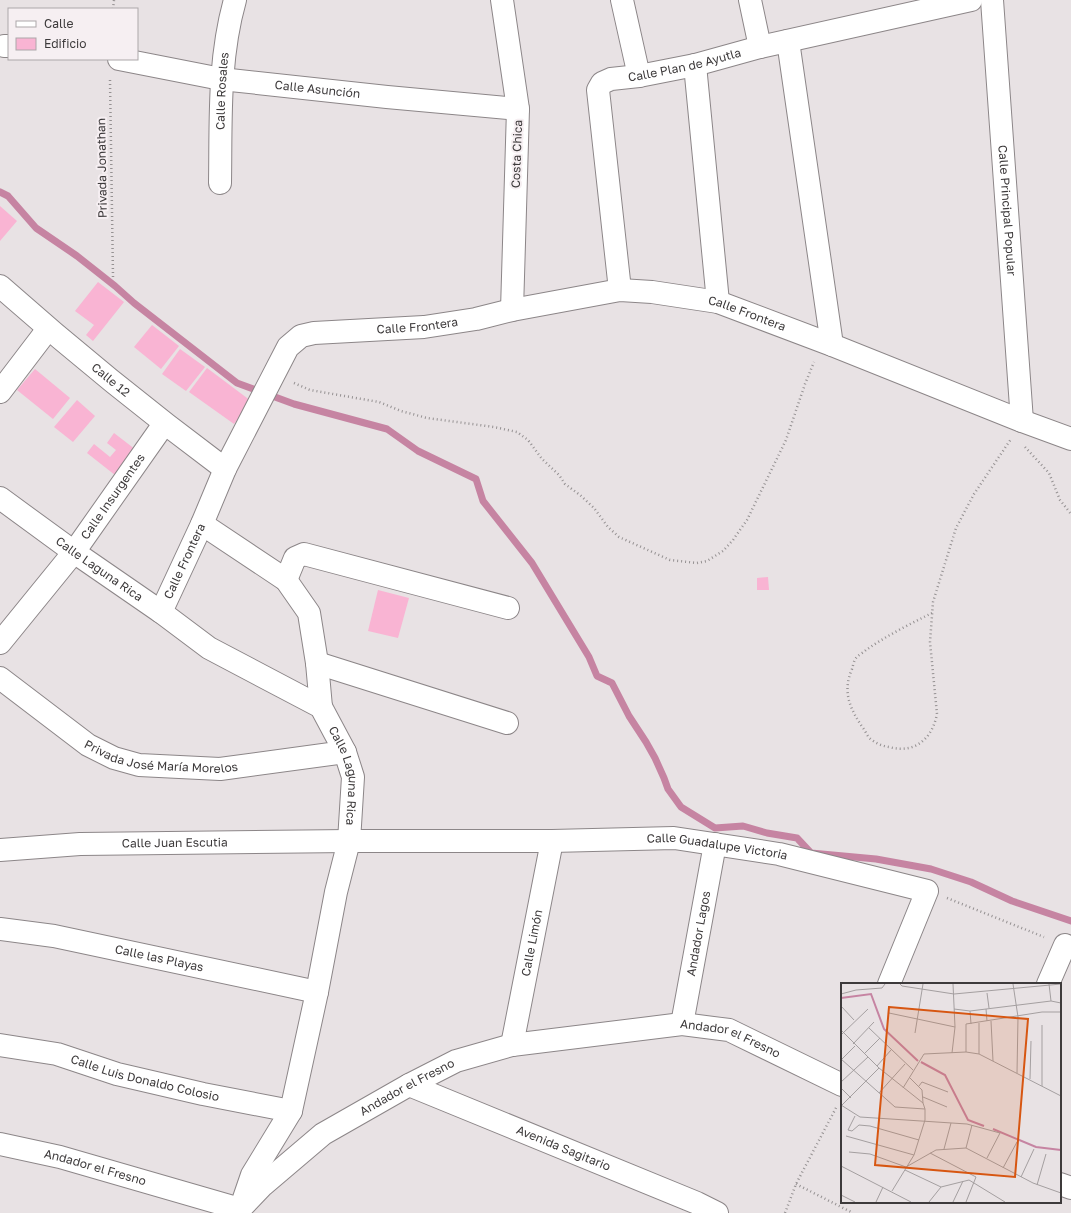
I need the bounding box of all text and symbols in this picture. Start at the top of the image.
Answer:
legend [8,8,138,60]
text: Calle [44,16,74,31]
text: Edificio [44,36,86,51]
street label: Calle Plan de Ayutla [627,45,743,84]
street label: Calle Rosales [212,51,232,130]
street label: Calle Asunción [274,77,361,101]
street label: Privada Jonathan [93,118,110,218]
street label: Costa Chica [508,120,525,188]
street label: Calle Principal Popular [995,144,1020,277]
street label: Calle Frontera [707,293,788,334]
street label: Calle Frontera [376,314,459,337]
street label: Calle 12 [88,359,133,400]
street label: Calle Insurgentes [77,450,148,542]
street label: Calle Frontera [160,521,208,601]
street label: Calle Laguna Rica [53,533,146,604]
street label: Calle Laguna Rica [326,723,361,826]
street label: Privada José María Morelos [82,736,239,776]
street label: Calle Guadalupe Victoria [646,830,789,863]
street label: Calle Juan Escutia [122,834,228,851]
street label: Andador Lagos [683,889,713,977]
street label: Calle Limón [518,908,545,978]
street label: Calle las Playas [114,941,205,975]
inset map [841,983,1061,1203]
street label: Andador el Fresno [679,1016,783,1061]
street label: Calle Luis Donaldo Colosio [69,1051,221,1104]
street label: Andador el Fresno [357,1055,457,1119]
street label: Avenida Sagitario [514,1122,613,1174]
street label: Andador el Fresno [43,1146,148,1189]

